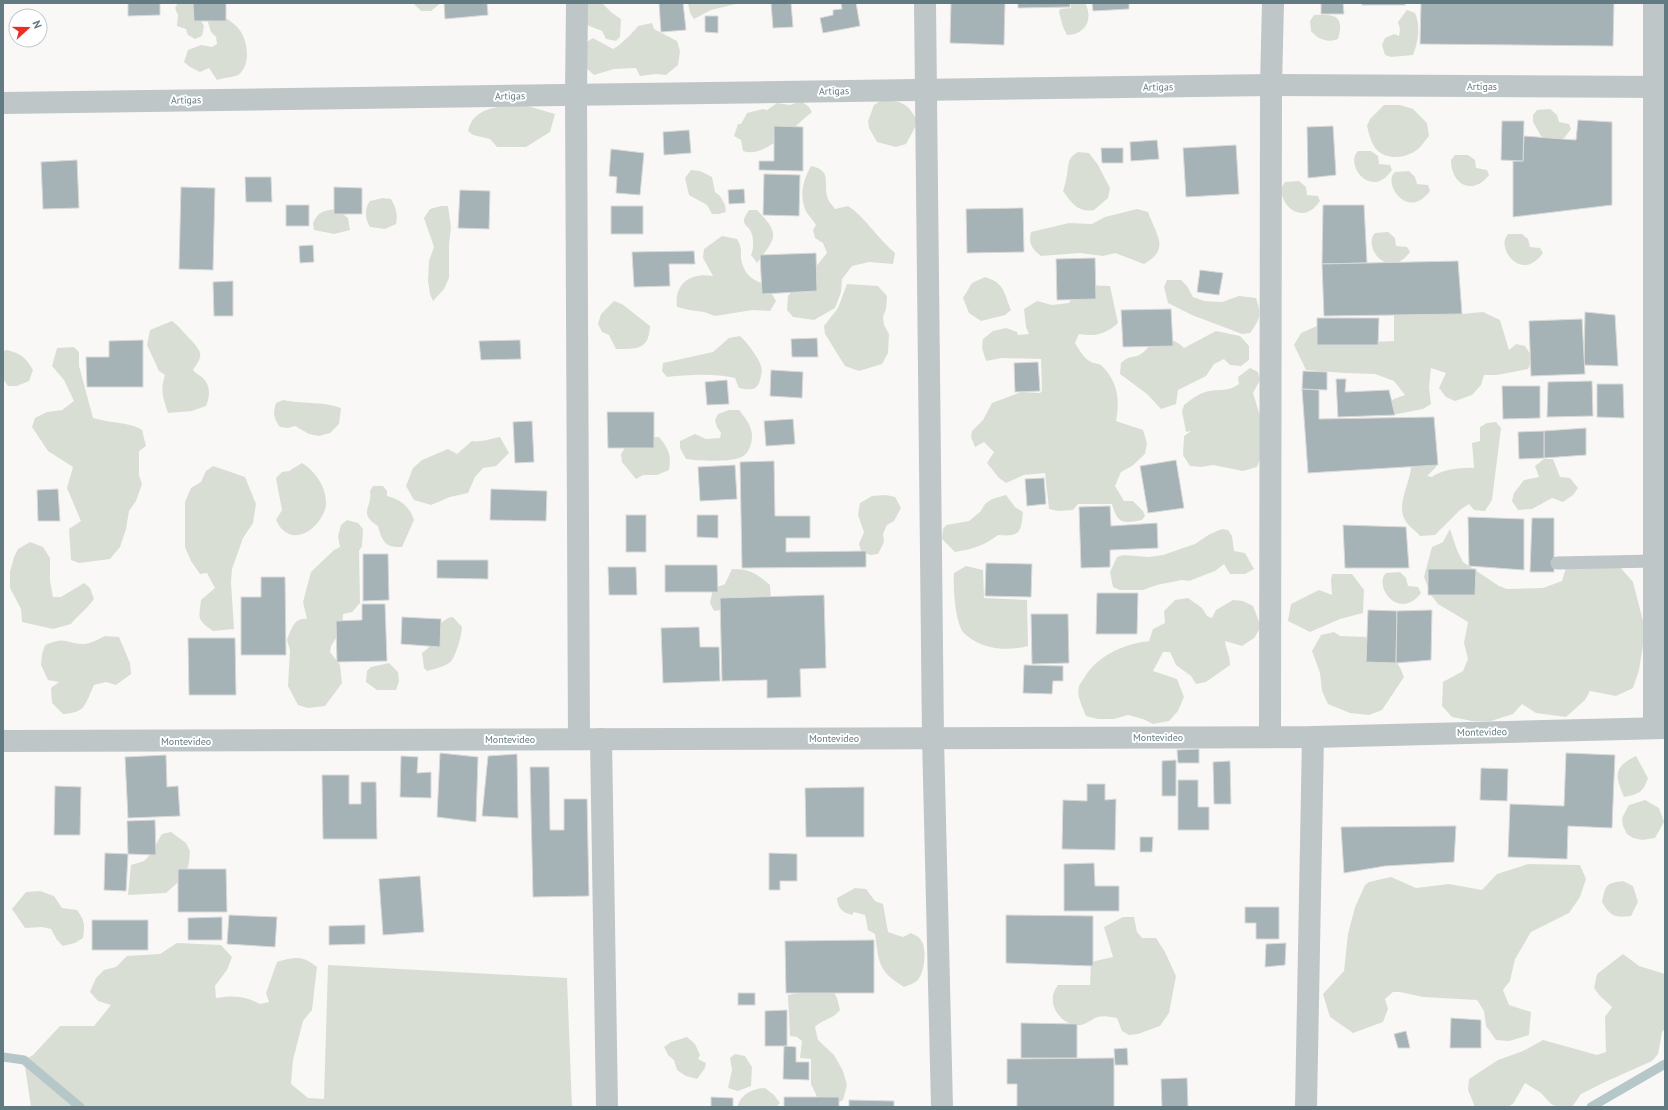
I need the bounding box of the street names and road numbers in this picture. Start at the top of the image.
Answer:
street label: Artigas [1143,80,1173,94]
street label: Artigas [1467,80,1497,93]
street label: Artigas [819,84,849,98]
street label: Artigas [495,89,525,103]
street label: Artigas [171,93,201,107]
street label: Montevideo [1457,725,1507,739]
street label: Montevideo [1133,731,1183,744]
street label: Montevideo [809,732,859,745]
street label: Montevideo [485,733,535,746]
street label: Montevideo [161,735,211,748]

